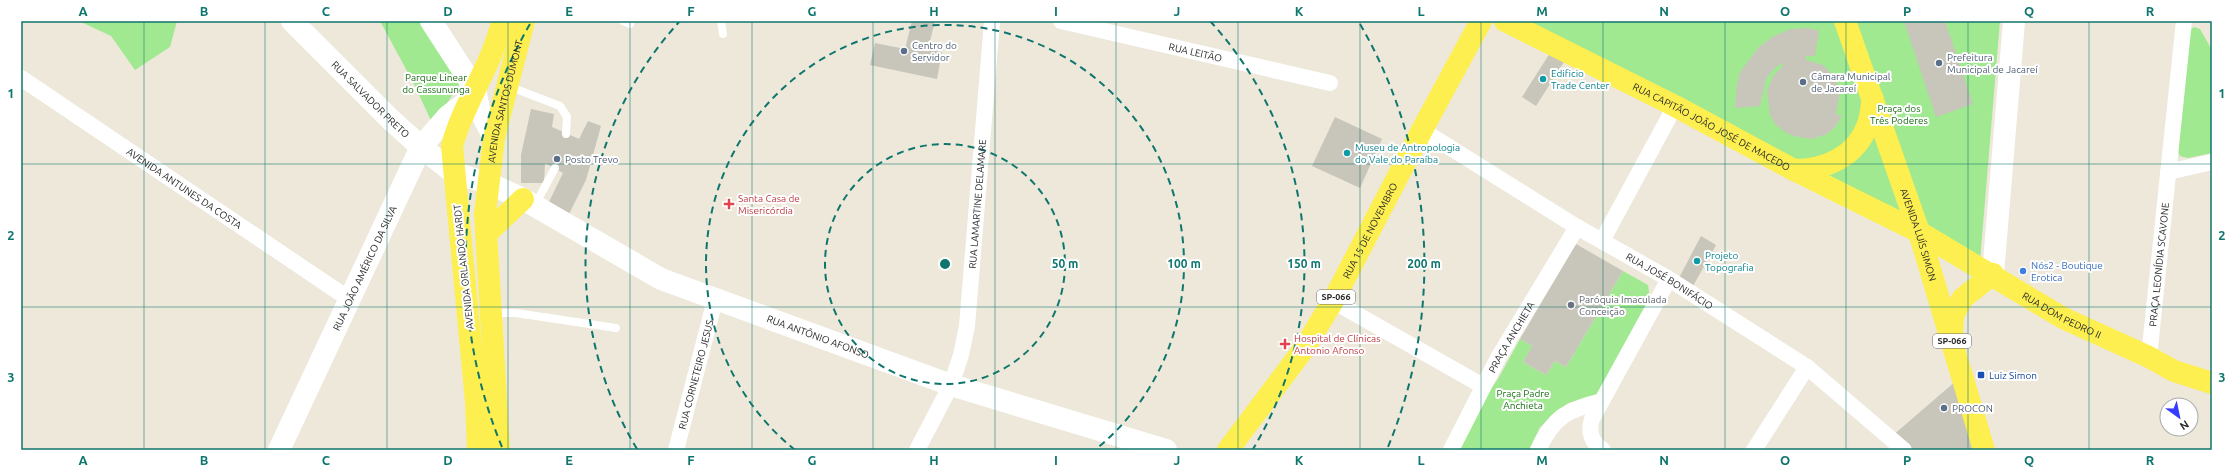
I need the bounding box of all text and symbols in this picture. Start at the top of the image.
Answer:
text: A [78,4,88,18]
text: B [200,4,209,18]
text: C [322,4,331,18]
text: D [443,4,453,18]
text: E [565,4,573,18]
text: F [687,4,695,18]
text: G [808,4,817,18]
text: H [929,4,939,18]
text: I [1054,4,1058,18]
text: J [1174,4,1180,18]
text: K [1295,4,1304,18]
text: L [1417,4,1425,18]
text: M [1536,4,1548,18]
text: N [1659,4,1669,18]
text: O [1780,4,1790,18]
text: P [1903,4,1911,18]
text: Q [2024,4,2034,18]
text: R [2146,4,2155,18]
street label: AVENIDA SANTOS DUMONT [486,38,525,164]
place label: Centro do Servidor [912,40,957,63]
street label: RUA LEITÃO [1168,41,1223,64]
marker: Centro do Servidor [899,46,909,56]
place label: Prefeitura Municipal de Jacareí [1947,52,2038,75]
marker: Prefeitura Municipal de Jacareí [1934,58,1944,68]
street label: RUA SALVADOR PRETO [329,59,412,140]
place label: Edificio Trade Center [1551,68,1610,91]
place label: Câmara Municipal de Jacareí [1811,71,1891,94]
park label: Parque Linear do Cassununga [402,72,470,95]
marker: Edificio Trade Center [1538,74,1548,84]
marker: Câmara Municipal de Jacareí [1798,77,1808,87]
street label: RUA CAPITÃO JOÃO JOSÉ DE MACEDO [1631,81,1792,173]
text: 1 [7,86,15,100]
text: 1 [2218,86,2226,100]
park label: Praça dos Três Poderes [1870,103,1928,126]
street label: RUA LAMARTINE DELAMARE [967,138,988,269]
place label: Museu de Antropologia do Vale do Paraíba [1355,142,1460,165]
street label: AVENIDA ANTUNES DA COSTA [125,146,244,231]
marker: Museu de Antropologia do Vale do Paraíba [1342,148,1352,158]
marker: Posto Trevo [552,154,562,164]
place label: Posto Trevo [565,154,618,165]
street label: RUA 15 DE NOVEMBRO [1341,181,1400,280]
street label: AVENIDA LUÍS SIMON [1898,187,1938,282]
place label: Santa Casa de Misericórdia [738,193,800,216]
marker: Santa Casa de Misericórdia [723,198,735,210]
street label: PRAÇA LEONÍDIA SCAVONE [2147,201,2171,327]
street label: RUA JOÃO AMÉRICO DA SILVA [331,203,399,332]
street label: AVENIDA ORLANDO HARDT [451,203,476,330]
text: 2 [7,228,15,242]
text: 2 [2218,228,2226,242]
place label: Projeto Topografia [1705,250,1754,273]
street label: RUA JOSÉ BONIFÁCIO [1624,251,1715,312]
marker: Projeto Topografia [1692,256,1702,266]
centre of rings [938,257,952,271]
text: 50 m [1052,257,1078,270]
text: 100 m [1167,257,1201,270]
text: 150 m [1287,257,1321,270]
text: 200 m [1407,257,1441,270]
place label: Nós2 - Boutique Erotica [2031,260,2103,283]
marker: Nós2 - Boutique Erotica [2018,266,2028,276]
road number: SP-066 [1317,290,1355,304]
street label: RUA DOM PEDRO II [2020,290,2103,341]
place label: Paróquia Imaculada Conceição [1579,294,1667,317]
street label: PRAÇA ANCHIETA [1486,299,1537,375]
marker: Paróquia Imaculada Conceição [1566,300,1576,310]
street label: RUA ANTÔNIO AFONSO [765,313,871,361]
street label: RUA CORNETEIRO JESUS [677,319,716,431]
place label: Hospital de Clínicas Antonio Afonso [1294,333,1380,356]
road number: SP-066 [1933,334,1971,348]
marker: Hospital de Clínicas Antonio Afonso [1279,338,1291,350]
text: 3 [7,370,15,384]
marker: Luiz Simon [1976,370,1986,380]
place label: Luiz Simon [1989,370,2037,381]
text: 3 [2218,370,2226,384]
park label: Praça Padre Anchieta [1496,388,1550,411]
north arrow [2159,397,2199,437]
marker: PROCON [1939,403,1949,413]
place label: PROCON [1952,403,1993,414]
text: N [2178,418,2191,433]
text: A [78,453,88,467]
text: B [200,453,209,467]
text: C [322,453,331,467]
text: D [443,453,453,467]
text: E [565,453,573,467]
text: F [687,453,695,467]
text: G [808,453,817,467]
text: H [929,453,939,467]
text: I [1054,453,1058,467]
text: J [1174,453,1180,467]
text: K [1295,453,1304,467]
text: L [1417,453,1425,467]
text: M [1536,453,1548,467]
text: N [1659,453,1669,467]
text: O [1780,453,1790,467]
text: P [1903,453,1911,467]
text: Q [2024,453,2034,467]
text: R [2146,453,2155,467]

